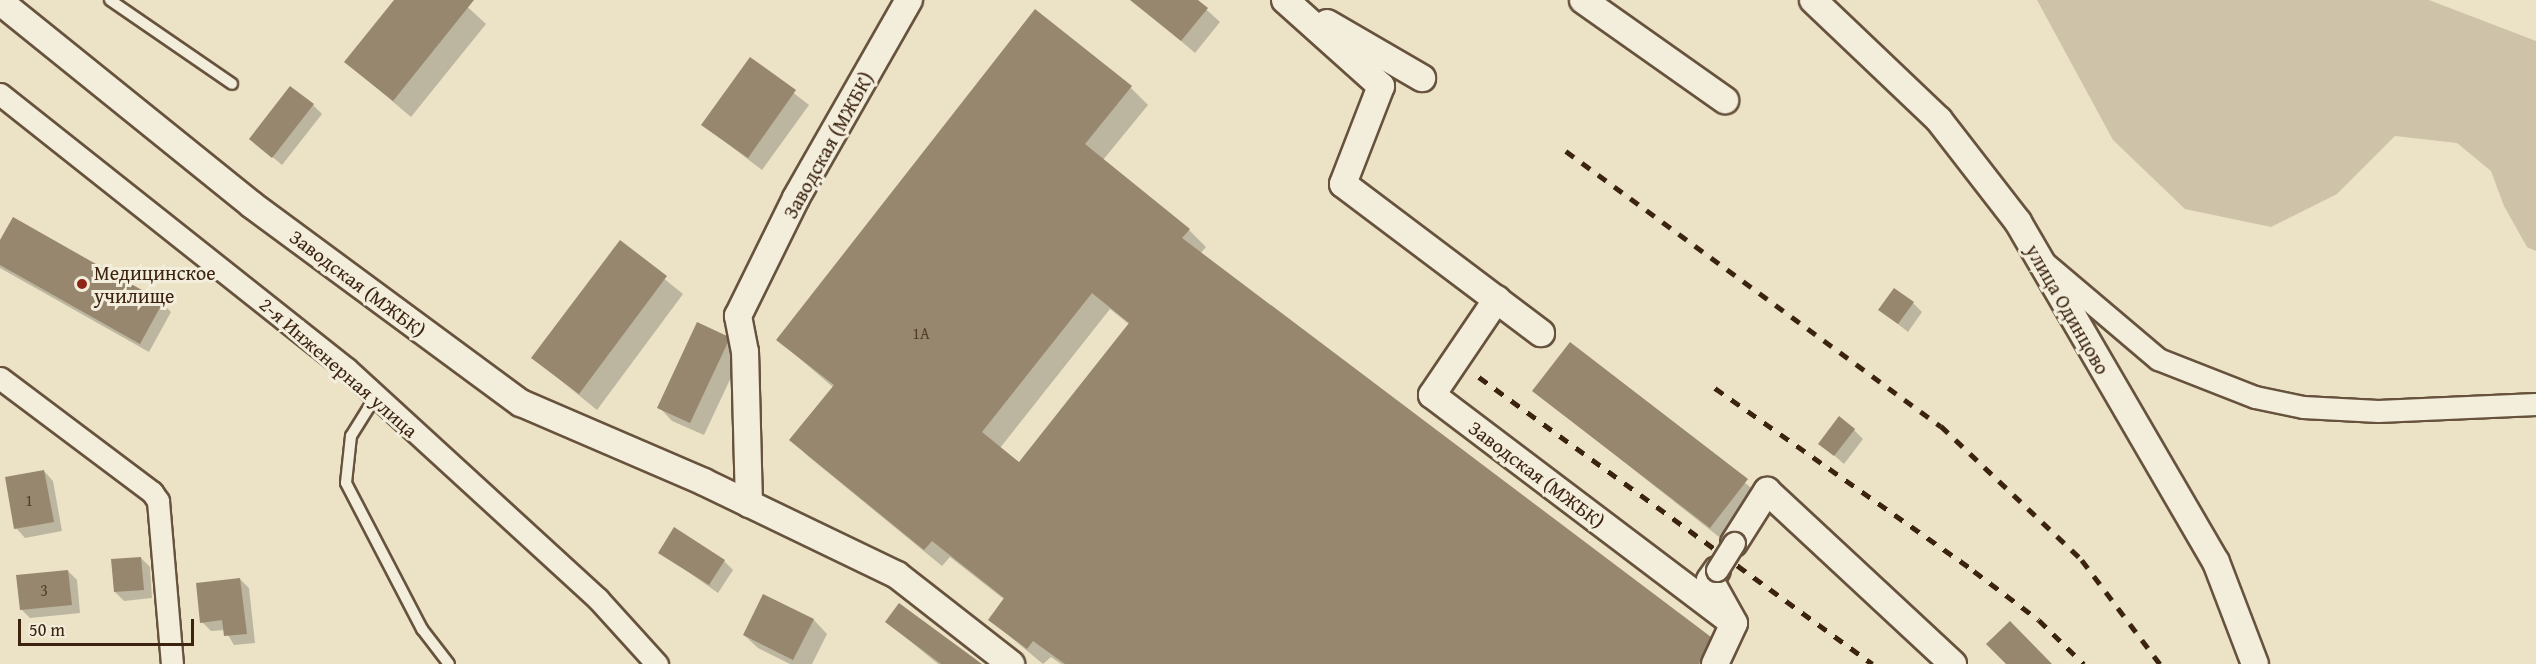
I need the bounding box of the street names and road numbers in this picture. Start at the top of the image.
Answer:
street label: Заводская (МЖБК) [778,67,878,223]
street label: Заводская (МЖБК) [285,224,431,342]
street label: улица Одинцово [2021,240,2115,378]
street label: 2-я Инженерная улица [255,292,423,442]
street label: Заводская (МЖБК) [1464,415,1610,533]

